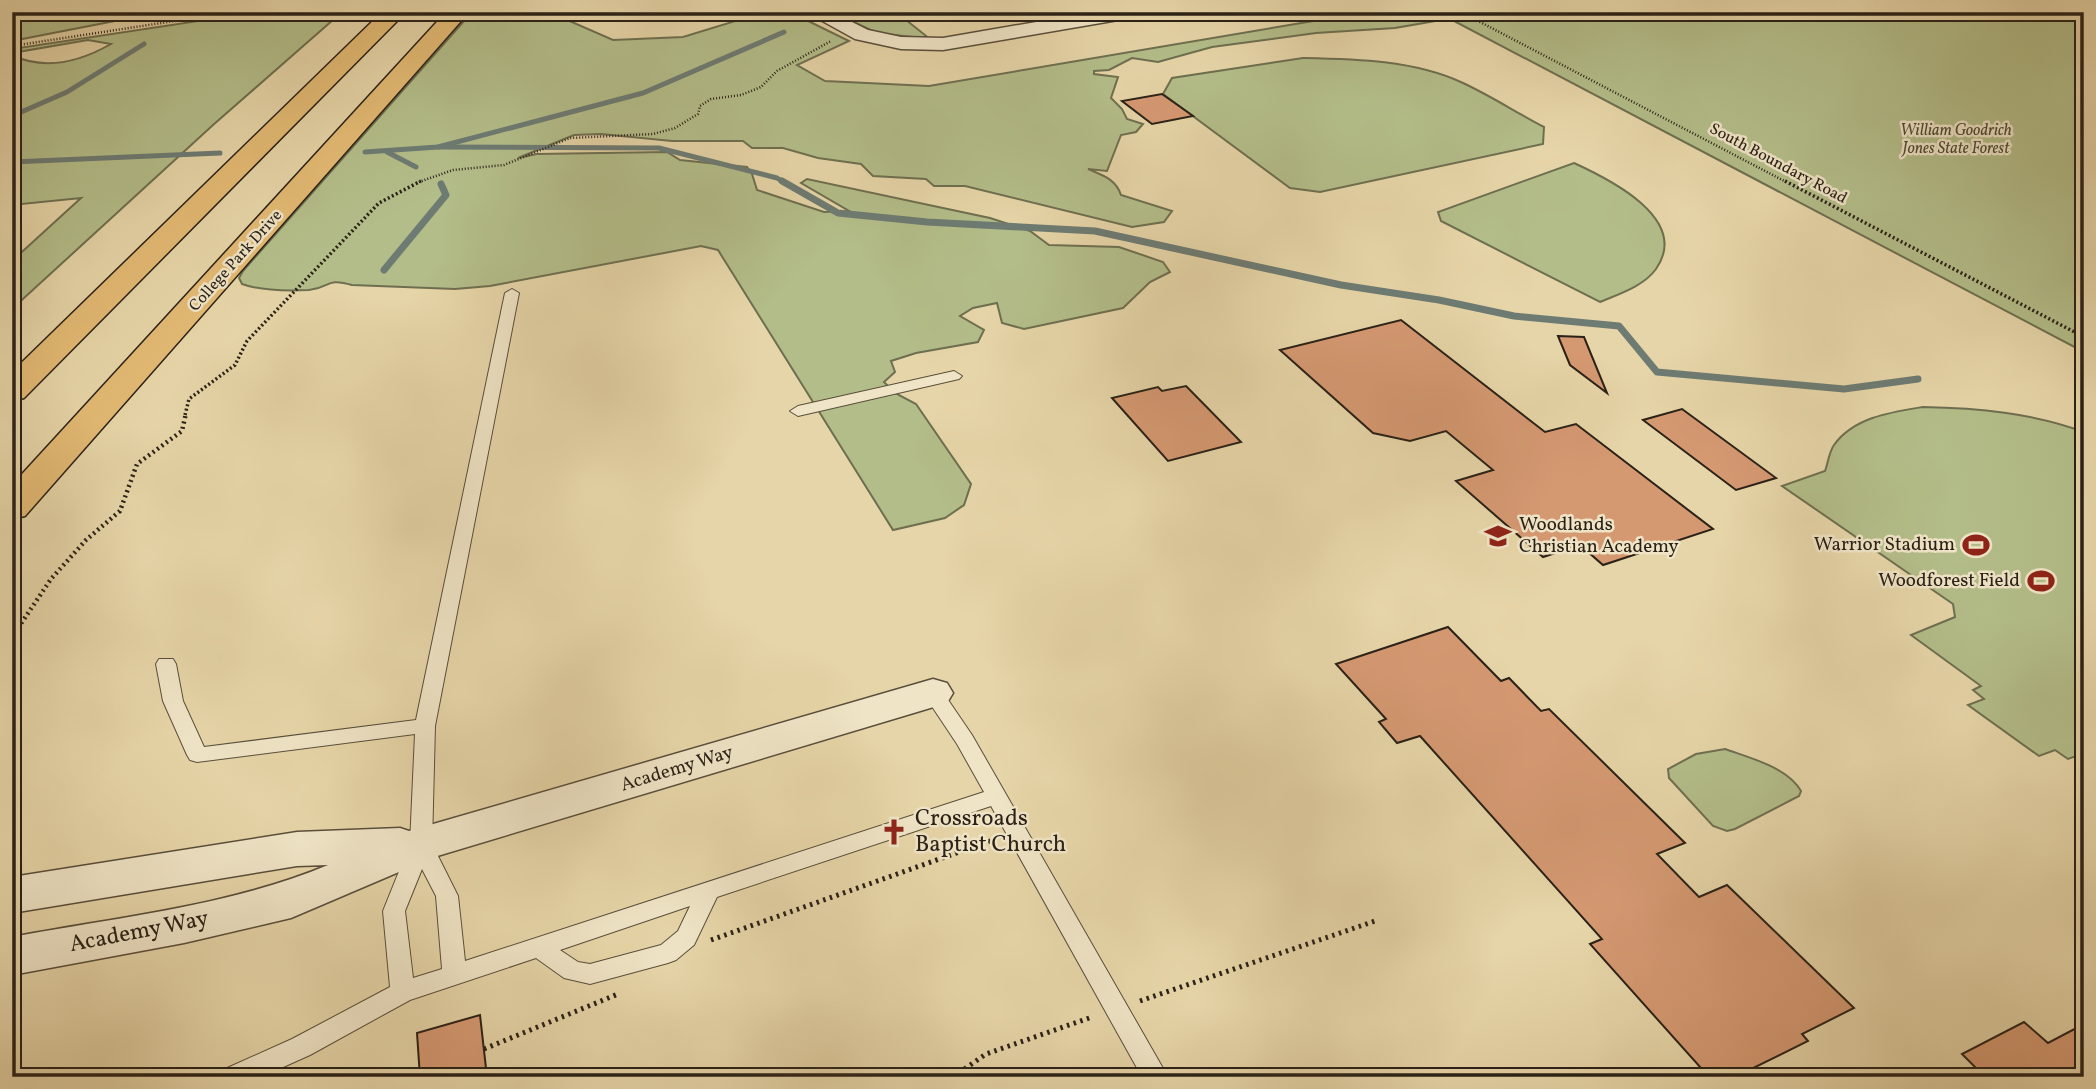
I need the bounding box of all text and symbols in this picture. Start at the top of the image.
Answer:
street label: South Boundary Road [1705,118,1851,210]
park label: William Goodrich Jones State Forest [1900,120,2012,160]
street label: College Park Drive [184,205,288,317]
place label: Woodlands Christian Academy [1519,512,1679,560]
school or university icon: Woodlands Christian Academy [1483,521,1513,551]
sports icon: Warrior Stadium [1961,530,1991,560]
place label: Warrior Stadium [1814,532,1955,558]
sports icon: Woodforest Field [2026,566,2056,596]
place label: Woodforest Field [1878,568,2020,594]
street label: Academy Way [617,740,737,798]
place label: Crossroads Baptist Church [915,803,1066,861]
church icon: Crossroads Baptist Church [879,817,909,847]
street label: Academy Way [67,903,212,961]

